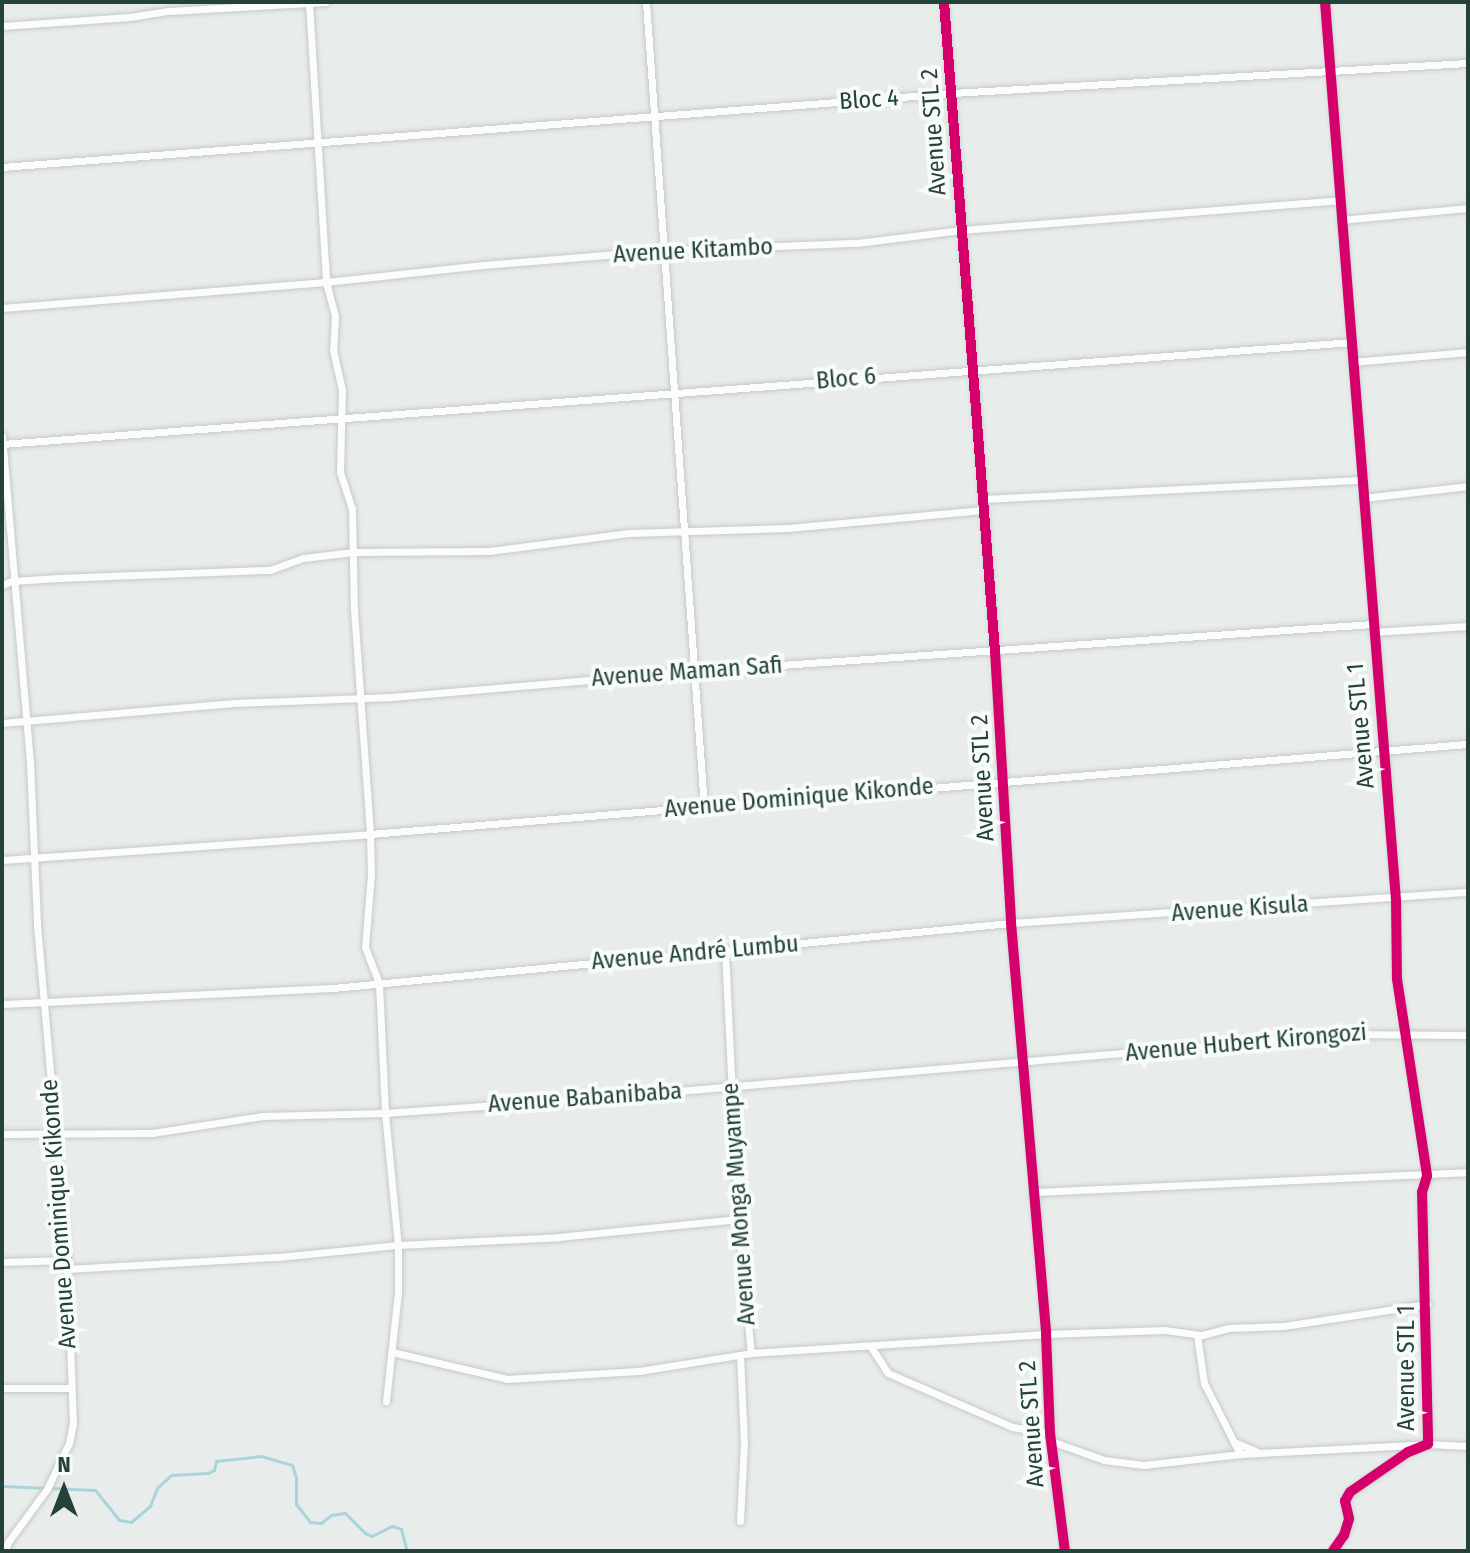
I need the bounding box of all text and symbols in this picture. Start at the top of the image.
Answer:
street label: Avenue STL 2 [915,68,953,196]
street label: Bloc 4 [838,84,900,116]
street label: Avenue Kitambo [612,232,774,270]
street label: Bloc 6 [815,362,877,396]
street label: Avenue Maman Safi [591,651,783,693]
street label: Avenue STL 1 [1341,662,1381,790]
street label: Avenue STL 2 [965,714,1001,842]
street label: Avenue Dominique Kikonde [663,772,935,824]
street label: Avenue Kisula [1171,890,1309,928]
street label: Avenue André Lumbu [590,930,800,976]
street label: Avenue Hubert Kirongozi [1124,1018,1368,1068]
street label: Avenue Babanibaba [487,1077,683,1119]
street label: Avenue Dominique Kikonde [35,1078,83,1350]
street label: Avenue Monga Muyampe [716,1082,762,1326]
street label: Avenue STL 1 [1393,1305,1421,1431]
street label: Avenue STL 2 [1013,1360,1051,1488]
north arrow [24,1449,104,1529]
text: N [57,1451,71,1478]

